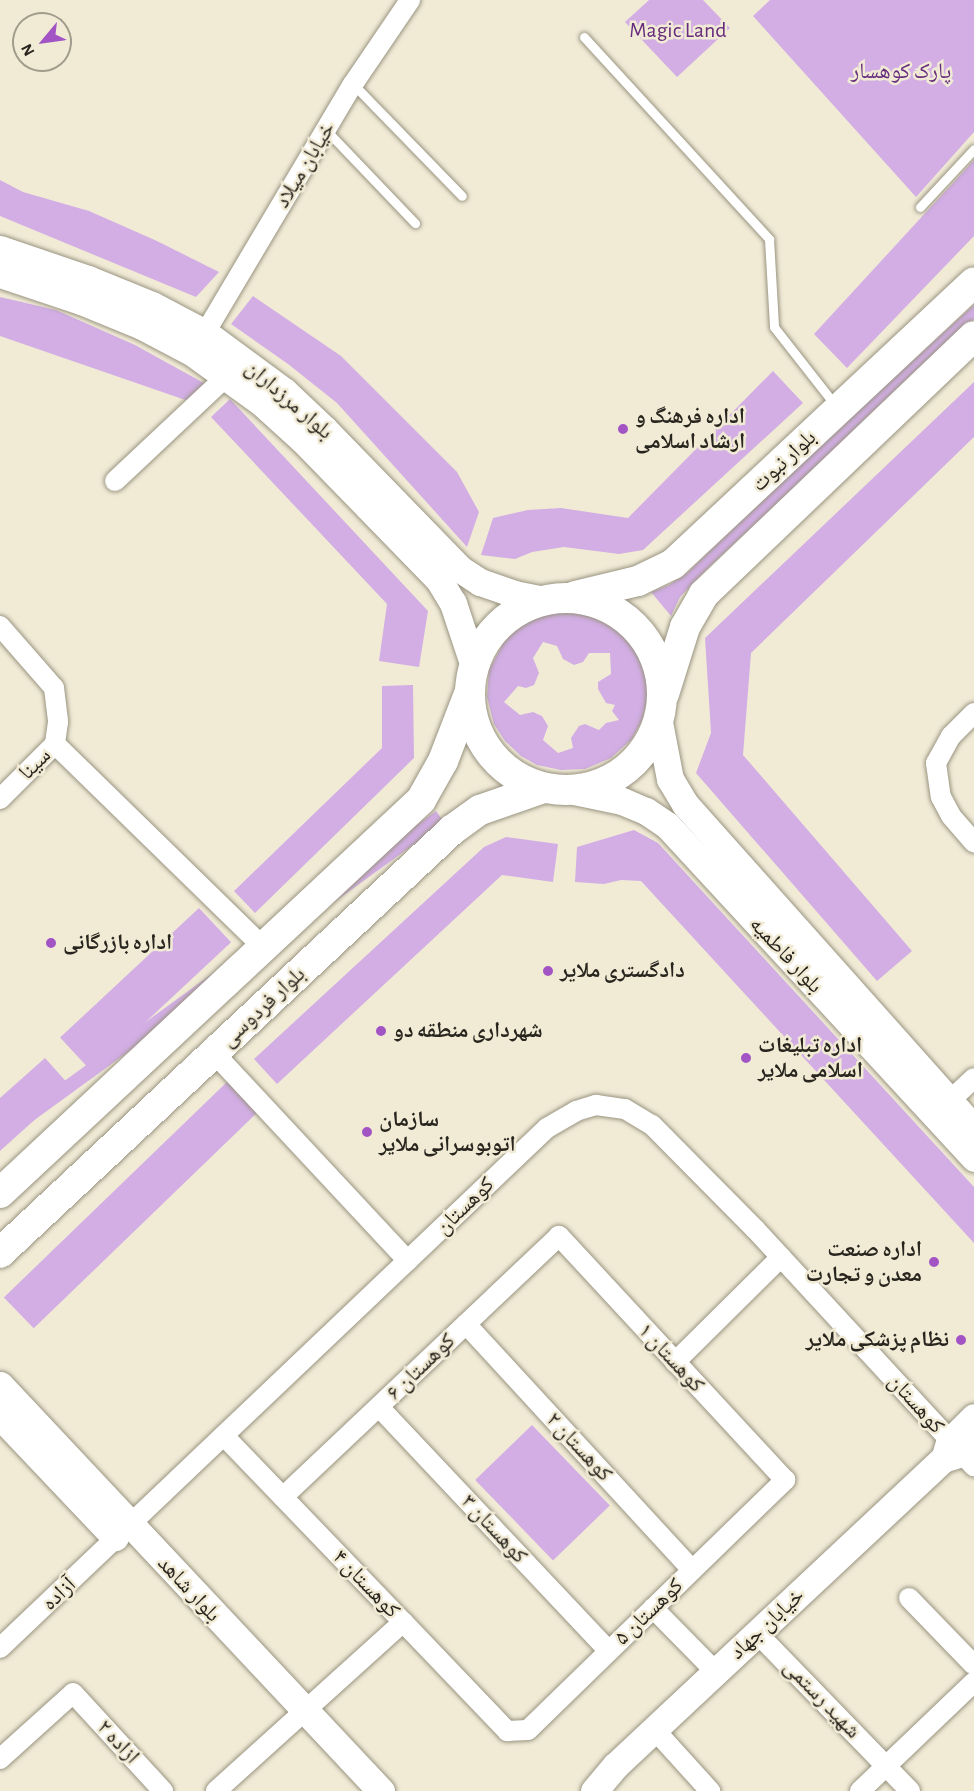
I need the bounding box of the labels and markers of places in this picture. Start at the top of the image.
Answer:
place label: اداره فرهنگ و ارشاد اسلامی [635,403,745,454]
marker: اداره فرهنگ و ارشاد اسلامی [616,422,630,436]
place label: اداره بازرگانی [63,930,172,956]
marker: اداره بازرگانی [44,936,58,950]
place label: دادگستری ملایر [560,958,685,984]
marker: دادگستری ملایر [541,964,555,978]
place label: شهرداری منطقه دو [393,1018,543,1044]
marker: شهرداری منطقه دو [374,1024,388,1038]
place label: اداره تبلیغات اسلامی ملایر [758,1032,863,1084]
marker: اداره تبلیغات اسلامی ملایر [739,1051,753,1065]
place label: سازمان اتوبوسرانی ملایر [379,1106,516,1158]
marker: سازمان اتوبوسرانی ملایر [360,1125,374,1139]
place label: اداره صنعت معدن و تجارت [806,1236,922,1288]
marker: اداره صنعت معدن و تجارت [927,1255,941,1269]
place label: نظام پزشکی ملایر [806,1327,949,1353]
marker: نظام پزشکی ملایر [954,1333,968,1347]

